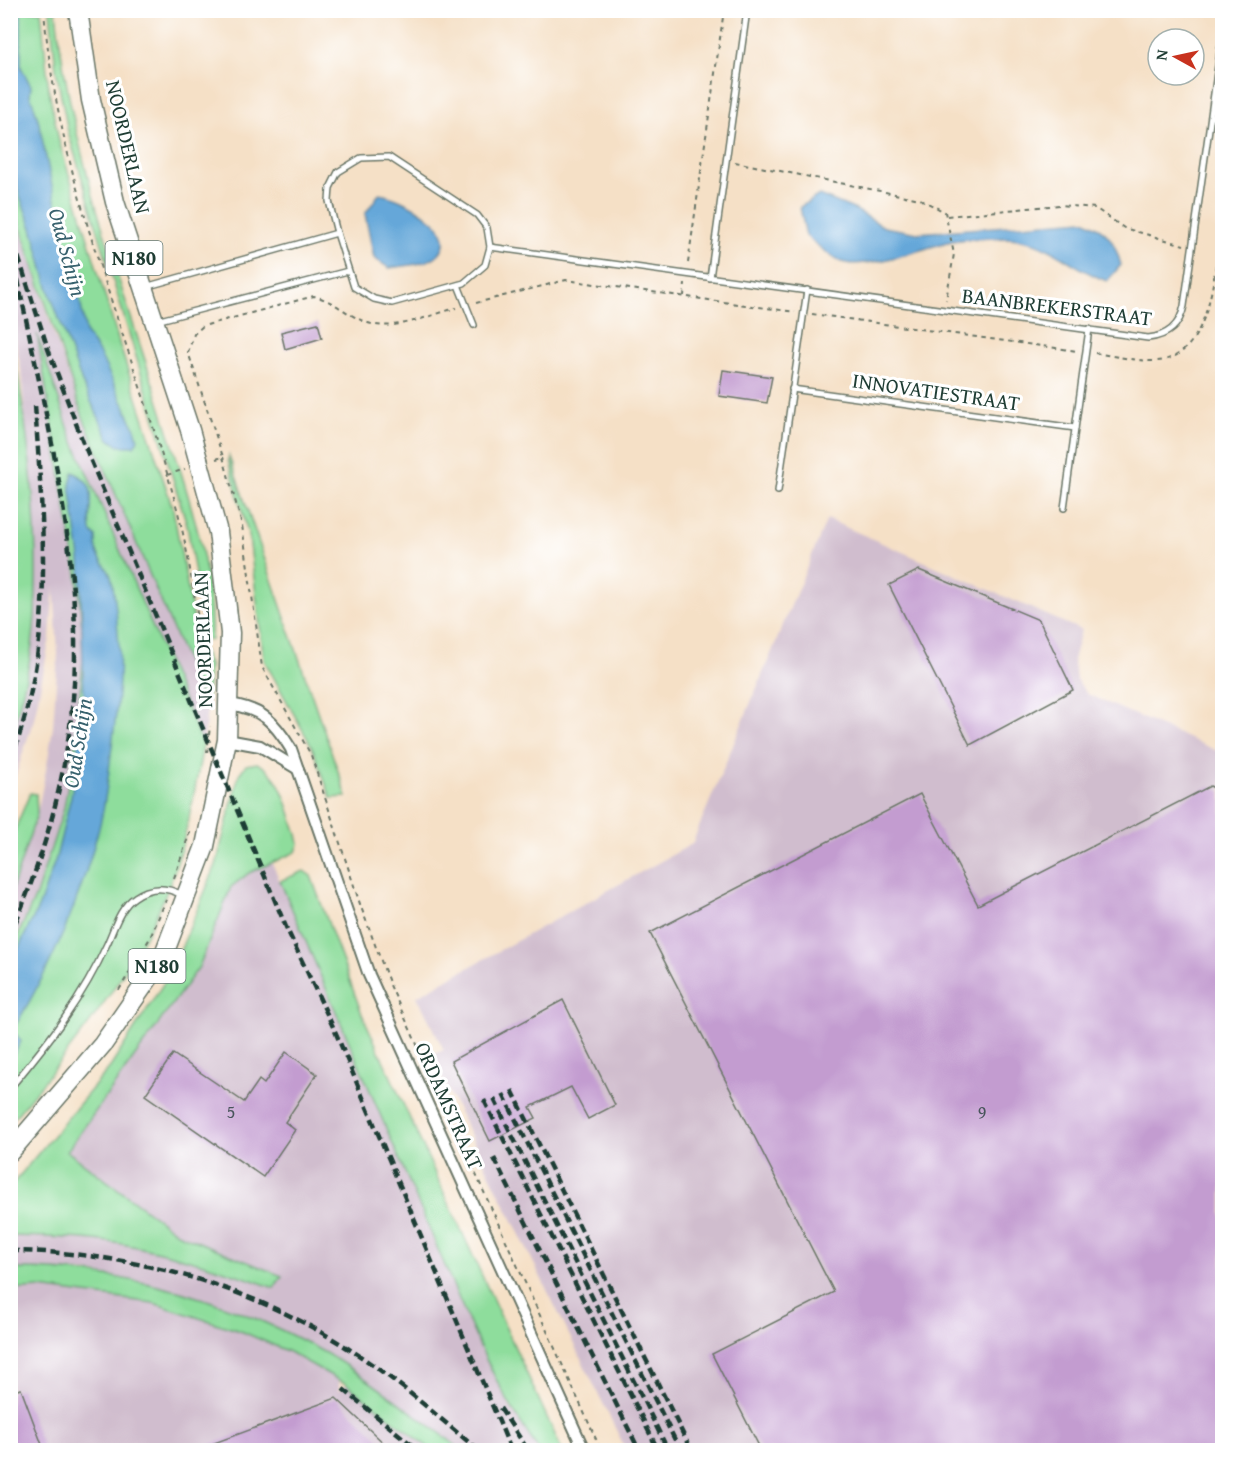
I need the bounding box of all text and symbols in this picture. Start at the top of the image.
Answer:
north arrow [1146,27,1206,87]
text: N [1149,48,1174,62]
street label: NOORDERLAAN [98,77,159,217]
water label: Oud Schijn [41,204,95,300]
road number: N180 [106,241,162,275]
street label: BAANBREKERSTRAAT [960,279,1154,334]
street label: INNOVATIESTRAAT [850,364,1022,419]
street label: NOORDERLAAN [185,571,220,709]
water label: Oud Schijn [54,696,100,790]
road number: N180 [128,949,186,983]
street label: ORDAMSTRAAT [407,1037,492,1175]
house number: 5 [227,1098,235,1125]
house number: 9 [978,1099,986,1126]

